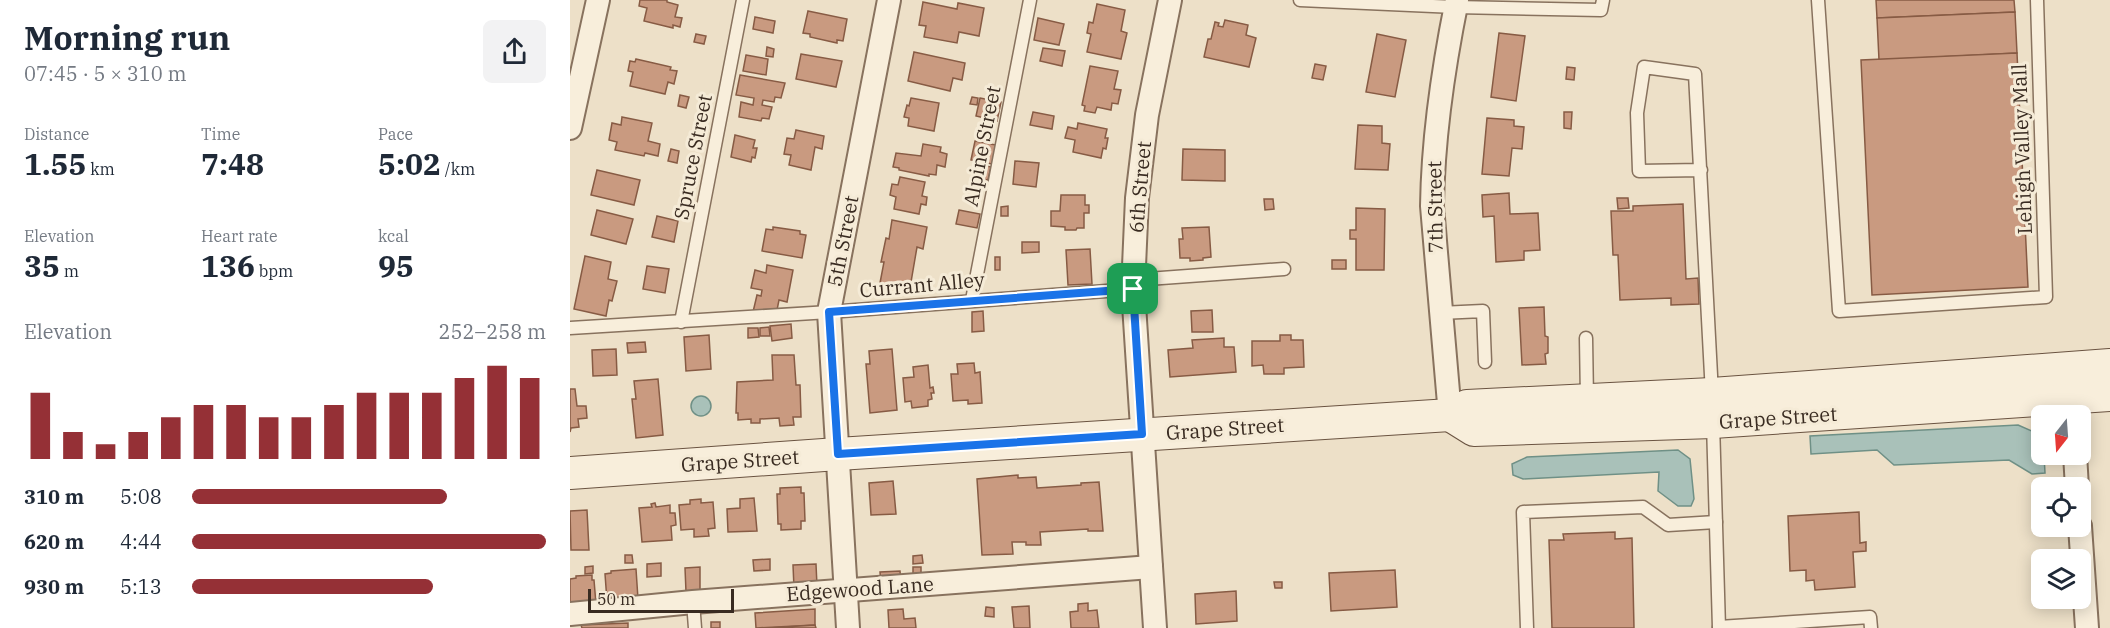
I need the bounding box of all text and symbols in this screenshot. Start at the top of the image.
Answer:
text: Morning run [24,16,230,59]
button: share [483,20,546,83]
text: 07:45 · 5 × 310 m [24,60,187,87]
street label: Lehigh Valley Mall [2005,63,2038,235]
street label: Alpine Street [957,83,1006,209]
street label: Spruce Street [667,92,718,222]
text: Distance [24,124,89,144]
text: Time [201,124,240,144]
text: Pace [378,124,413,144]
street label: 6th Street [1122,140,1157,234]
text: 1.55 [24,144,86,183]
text: 7:48 [201,144,264,183]
text: 5:02 [378,144,441,183]
text: km [86,159,115,179]
text: /km [441,159,475,179]
street label: 7th Street [1420,161,1449,253]
street label: 5th Street [820,193,865,289]
text: Elevation [24,226,94,246]
text: Heart rate [201,226,278,246]
text: kcal [378,226,409,246]
text: 35 [24,246,60,285]
text: 136 [201,246,255,285]
text: 95 [378,246,414,285]
text: m [60,261,79,281]
text: bpm [255,261,293,281]
pin [1107,263,1158,314]
street label: Currant Alley [858,266,986,303]
icon: arrive [1116,272,1149,305]
text: Elevation [24,318,112,345]
text: 252–258 m [439,318,546,345]
street label: Grape Street [1718,400,1838,435]
north arrow [2031,405,2091,465]
map controls [2031,405,2091,609]
street label: Grape Street [1165,411,1285,446]
street label: Grape Street [680,443,800,478]
button: locate [2031,477,2091,537]
text: 310 m [24,483,84,510]
text: 5:08 [120,483,162,510]
text: 620 m [24,528,84,555]
text: 4:44 [120,528,162,555]
button: layers [2031,549,2091,609]
street label: Edgewood Lane [785,570,935,607]
text: 930 m [24,573,84,600]
text: 5:13 [120,573,162,600]
scale bar [588,586,734,614]
text: 50 m [597,589,635,609]

